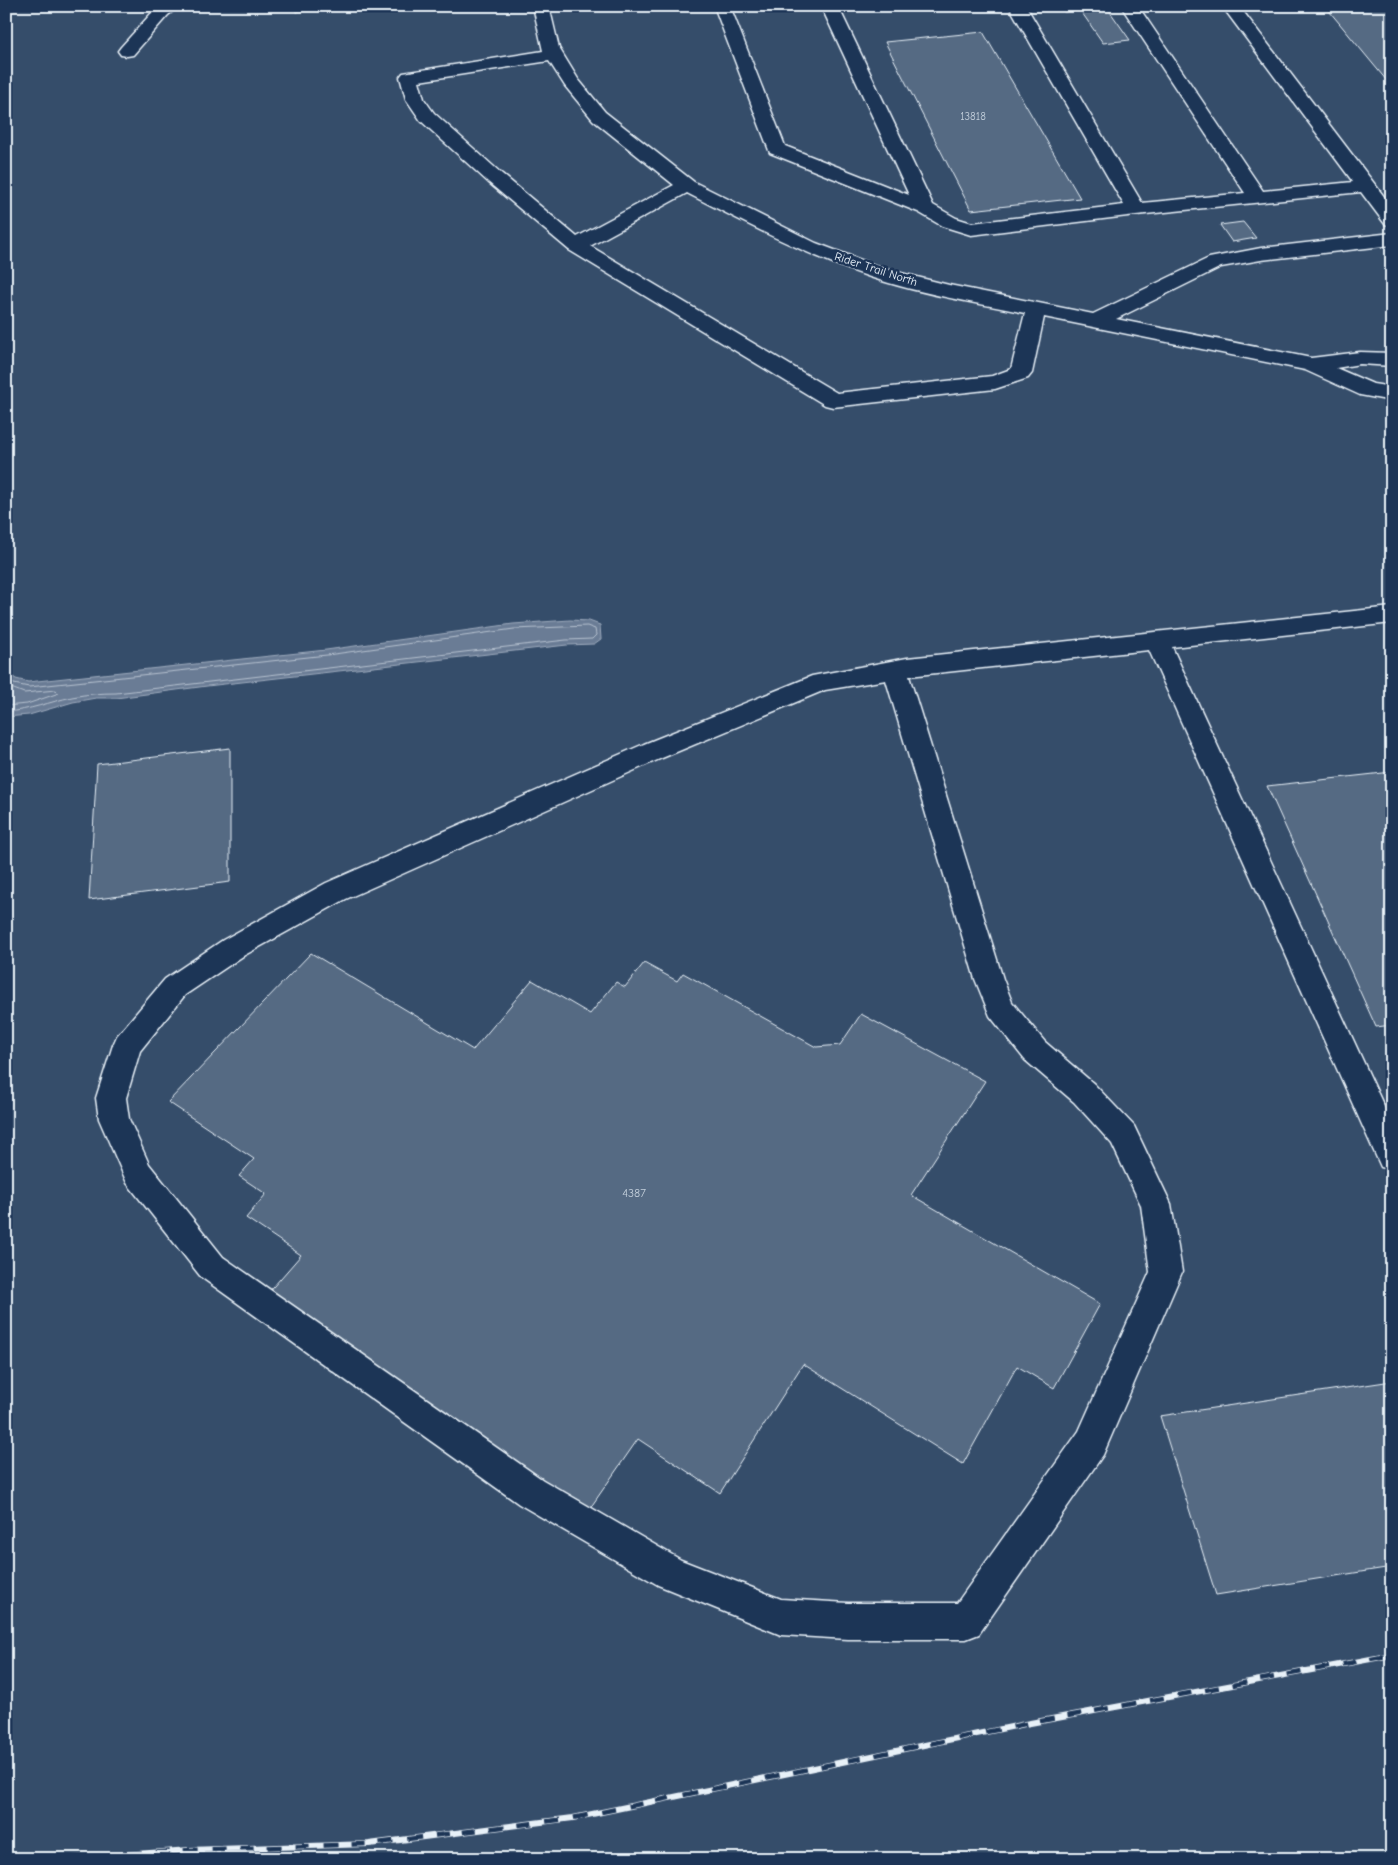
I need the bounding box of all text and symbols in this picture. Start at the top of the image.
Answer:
house number: 13818 [960,110,986,123]
street label: Rider Trail North [833,249,919,289]
house number: 4387 [622,1186,646,1200]

